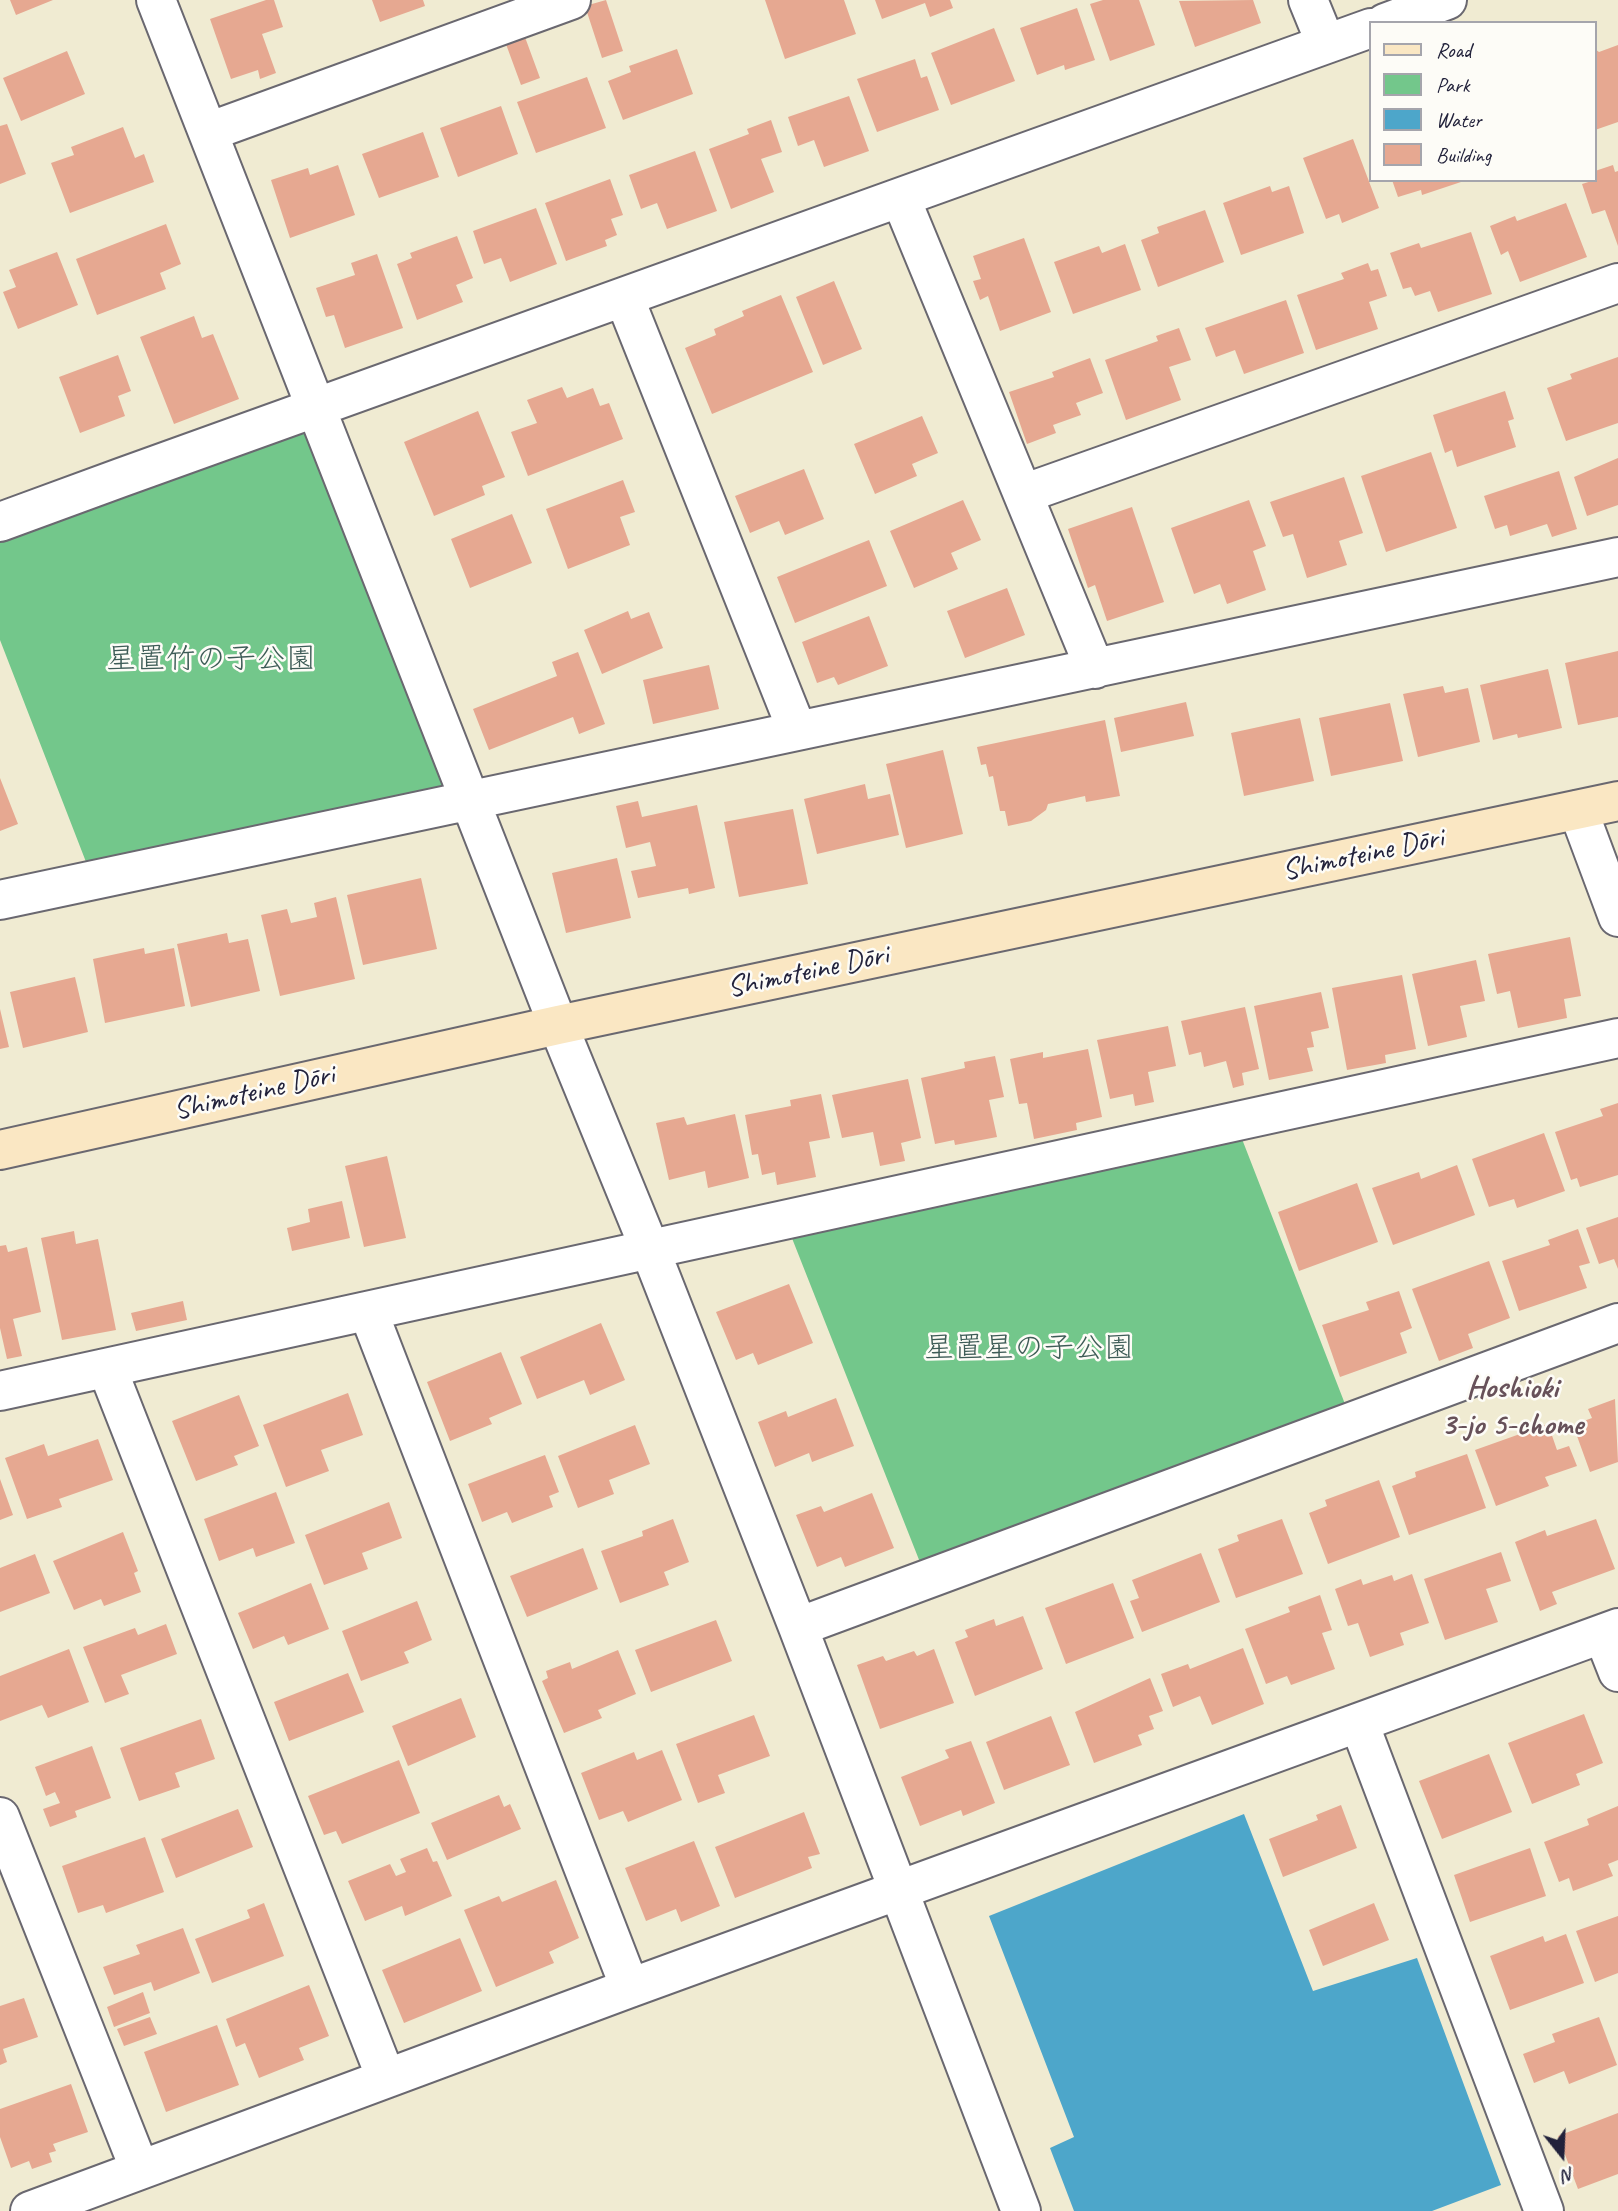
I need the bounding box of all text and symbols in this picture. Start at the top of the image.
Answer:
legend [1370,21,1597,182]
text: Road [1436,37,1471,63]
text: Park [1436,72,1469,98]
text: Water [1436,107,1482,133]
text: Building [1436,142,1491,168]
park label: 星置竹の子公園 [106,642,316,678]
street label: Shimoteine Dōri [1279,820,1447,890]
street label: Shimoteine Dōri [724,937,892,1007]
street label: Shimoteine Dōri [170,1057,338,1129]
park label: 星置星の子公園 [924,1331,1134,1367]
district label: Hoshioki 3-jo 5-chome [1441,1370,1583,1445]
north arrow [1527,2120,1597,2190]
text: N [1559,2162,1578,2188]

